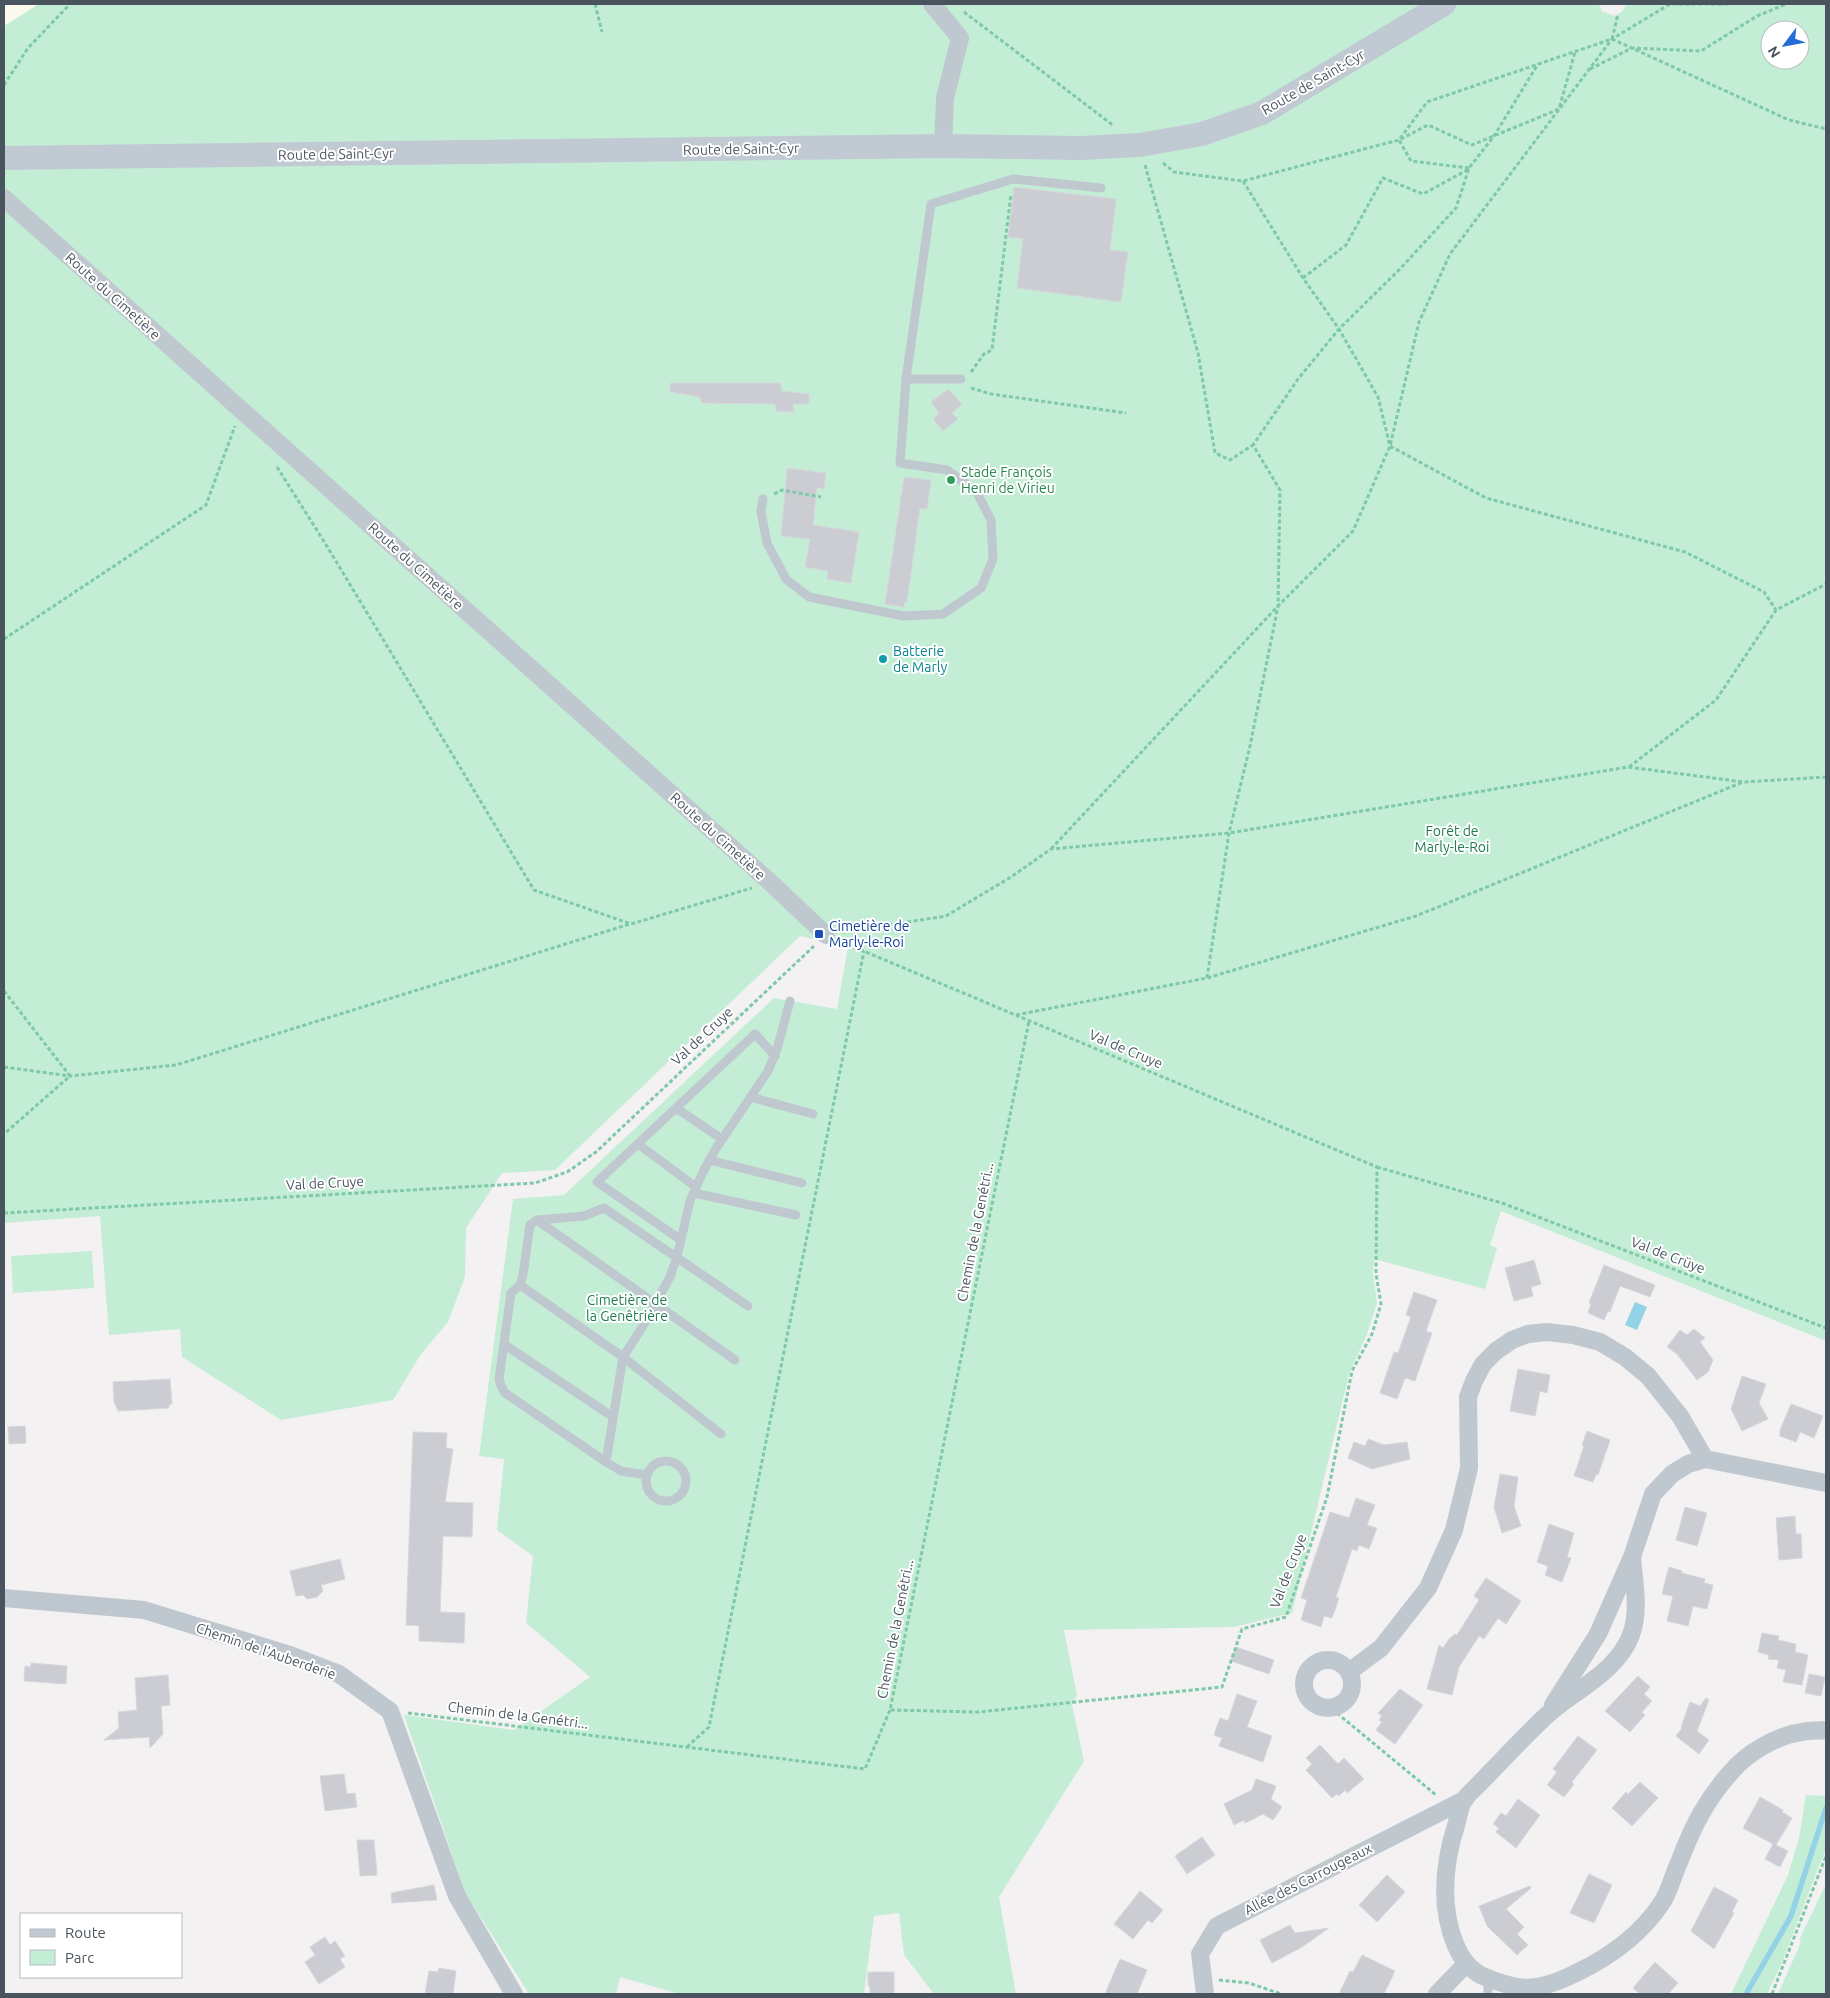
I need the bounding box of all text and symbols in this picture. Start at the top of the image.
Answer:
north arrow [1760,20,1810,70]
text: N [1764,43,1784,61]
street label: Route de Saint-Cyr [1259,46,1368,118]
street label: Route de Saint-Cyr [683,140,800,158]
street label: Route de Saint-Cyr [278,145,395,163]
street label: Route du Cimetière [62,249,164,343]
place label: Stade François Henri de Virieu [961,464,1055,496]
marker: Stade François Henri de Virieu [945,474,957,486]
street label: Route du Cimetière [365,519,467,613]
place label: Batterie de Marly [893,643,947,675]
marker: Batterie de Marly [877,653,889,665]
street label: Route du Cimetière [667,789,769,883]
park label: Forêt de Marly-le-Roi [1415,823,1489,855]
place label: Cimetière de Marly-le-Roi [829,918,910,950]
marker: Cimetière de Marly-le-Roi [813,928,825,940]
street label: Val de Cruye [668,1003,736,1069]
street label: Val de Cruye [1087,1026,1165,1072]
street label: Chemin de la Genétri... [954,1161,996,1303]
street label: Val de Cruye [286,1173,364,1193]
street label: Val de Crüye [1629,1234,1707,1276]
park label: Cimetière de la Genêtrière [586,1292,668,1324]
street label: Val de Cruye [1267,1532,1309,1610]
street label: Chemin de la Genétri... [874,1558,916,1700]
street label: Chemin de l'Auberderie [194,1620,338,1682]
street label: Chemin de la Genétri... [447,1698,589,1732]
street label: Allée des Carrougeaux [1242,1840,1374,1918]
legend [20,1913,182,1978]
text: Route [65,1924,106,1941]
text: Parc [65,1949,94,1966]

